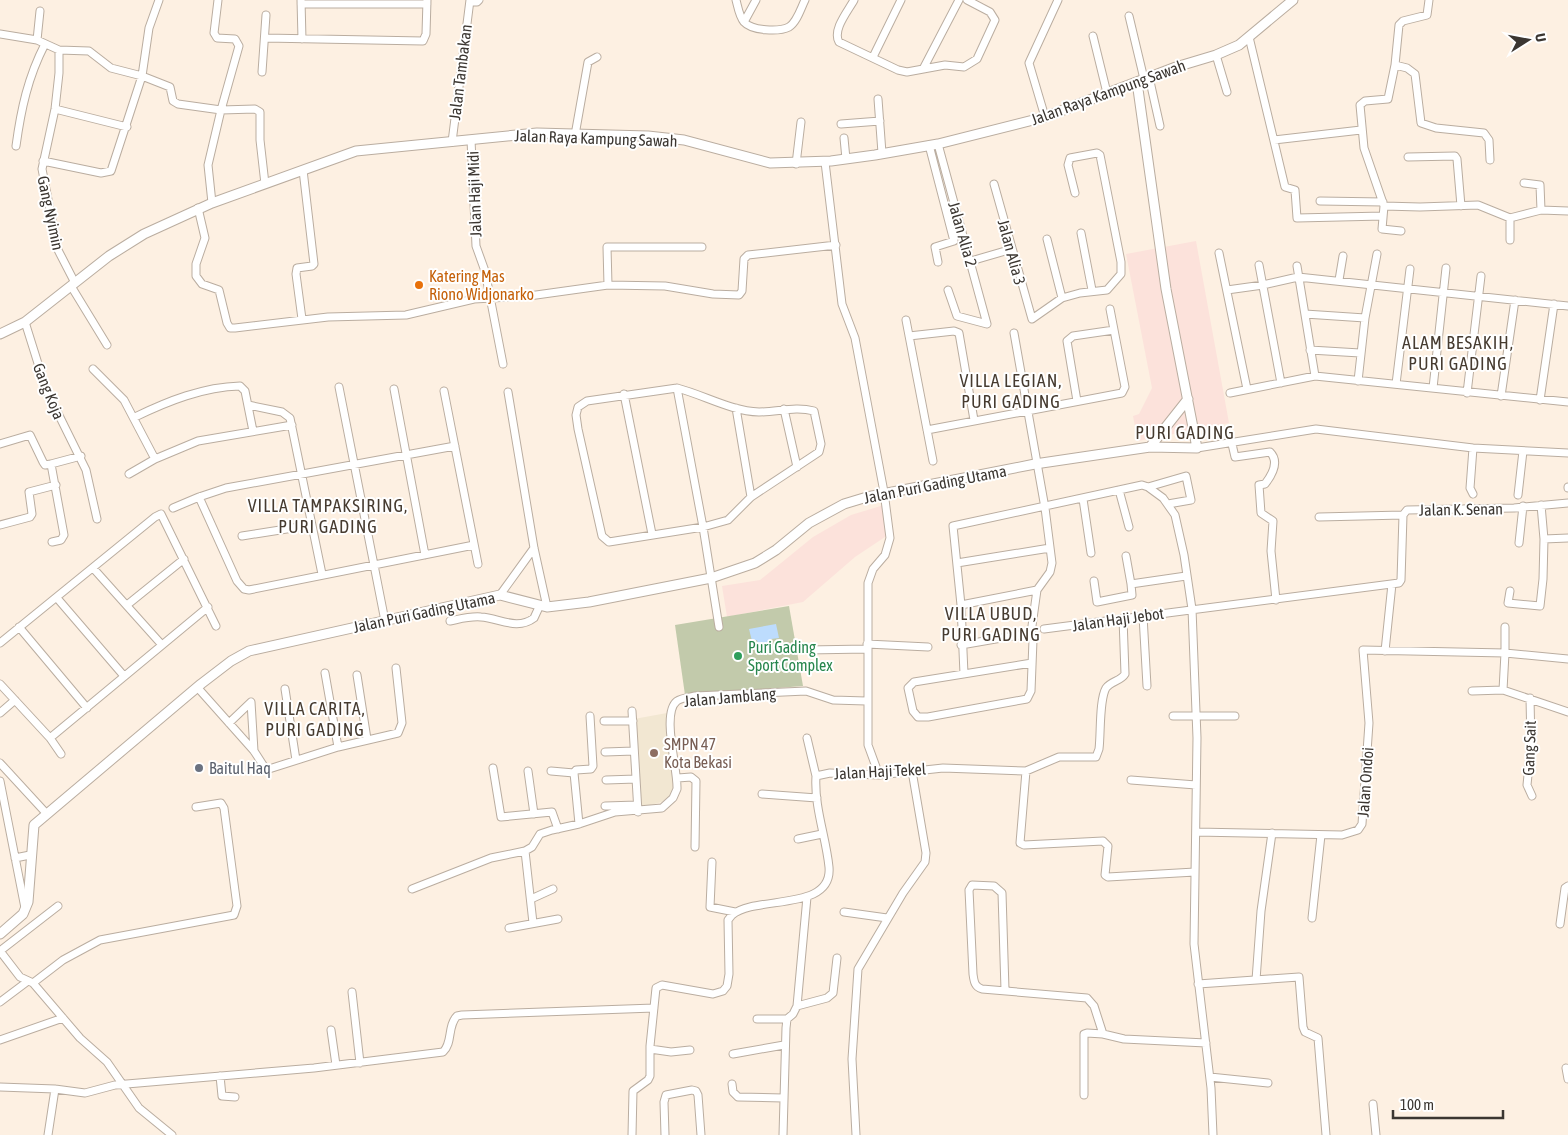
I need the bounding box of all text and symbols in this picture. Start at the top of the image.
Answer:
north arrow [1503,15,1553,65]
street label: Jalan Tambakan [445,23,475,121]
text: U [1532,32,1549,43]
street label: Jalan Raya Kampung Sawah [1028,56,1188,129]
street label: Jalan Raya Kampung Sawah [514,126,678,151]
street label: Jalan Haji Midi [464,151,485,237]
street label: Gang Nyimin [33,174,68,252]
street label: Jalan Alia 2 [945,199,981,269]
street label: Jalan Alia 3 [995,217,1029,287]
place label: Katering Mas Riono Widjonarko [429,267,534,304]
marker: Katering Mas Riono Widjonarko [413,279,425,291]
district label: ALAM BESAKIH, PURI GADING [1402,332,1514,374]
street label: Gang Koja [29,360,68,422]
district label: VILLA LEGIAN, PURI GADING [959,370,1063,412]
district label: PURI GADING [1135,422,1235,443]
street label: Jalan Puri Gading Utama [862,461,1008,508]
district label: VILLA TAMPAKSIRING, PURI GADING [248,495,408,537]
street label: Jalan K. Senan [1419,499,1503,519]
street label: Jalan Puri Gading Utama [351,588,497,637]
district label: VILLA UBUD, PURI GADING [941,603,1041,645]
street label: Jalan Haji Jebot [1071,604,1166,635]
place label: Puri Gading Sport Complex [748,638,833,675]
marker: Puri Gading Sport Complex [732,650,744,662]
street label: Jalan Jamblang [683,684,777,711]
district label: VILLA CARITA, PURI GADING [264,698,366,740]
street label: Gang Sait [1519,720,1540,776]
place label: SMPN 47 Kota Bekasi [664,735,732,771]
street label: Jalan Ondoi [1354,746,1376,818]
marker: SMPN 47 Kota Bekasi [648,747,660,759]
place label: Baitul Haq [209,759,271,778]
street label: Jalan Haji Tekel [834,760,927,783]
marker: Baitul Haq [193,762,205,774]
scale bar [1393,1088,1503,1120]
text: 100 m [1400,1096,1434,1113]

